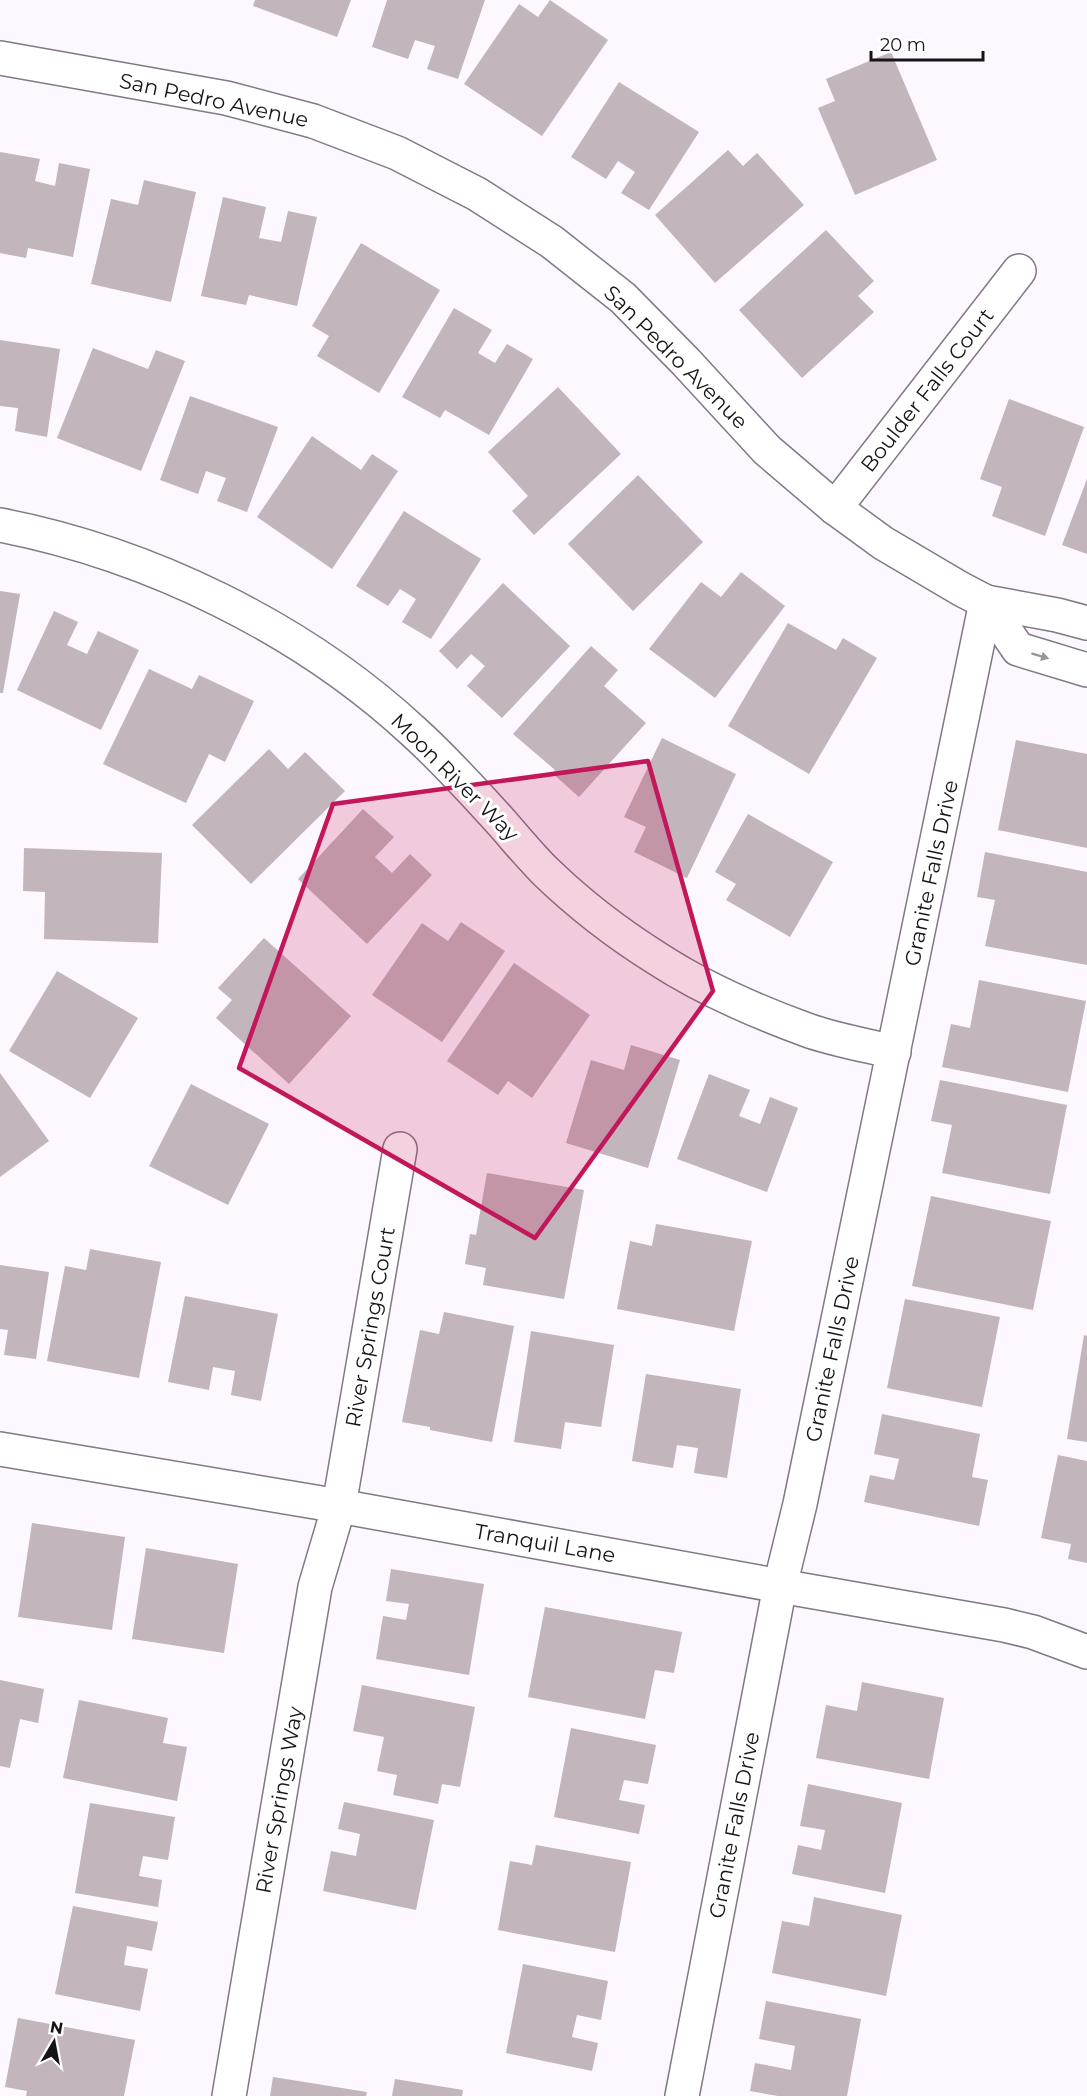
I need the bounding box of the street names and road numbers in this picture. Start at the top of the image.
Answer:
street label: San Pedro Avenue [117,68,311,132]
street label: San Pedro Avenue [599,280,753,434]
street label: Boulder Falls Court [855,303,999,477]
street label: Moon River Way [386,708,524,846]
street label: Granite Falls Drive [899,778,963,968]
street label: River Springs Court [340,1225,400,1429]
street label: Granite Falls Drive [800,1254,864,1444]
street label: Tranquil Lane [473,1518,617,1568]
street label: River Springs Way [250,1704,308,1895]
street label: Granite Falls Drive [704,1730,764,1920]

